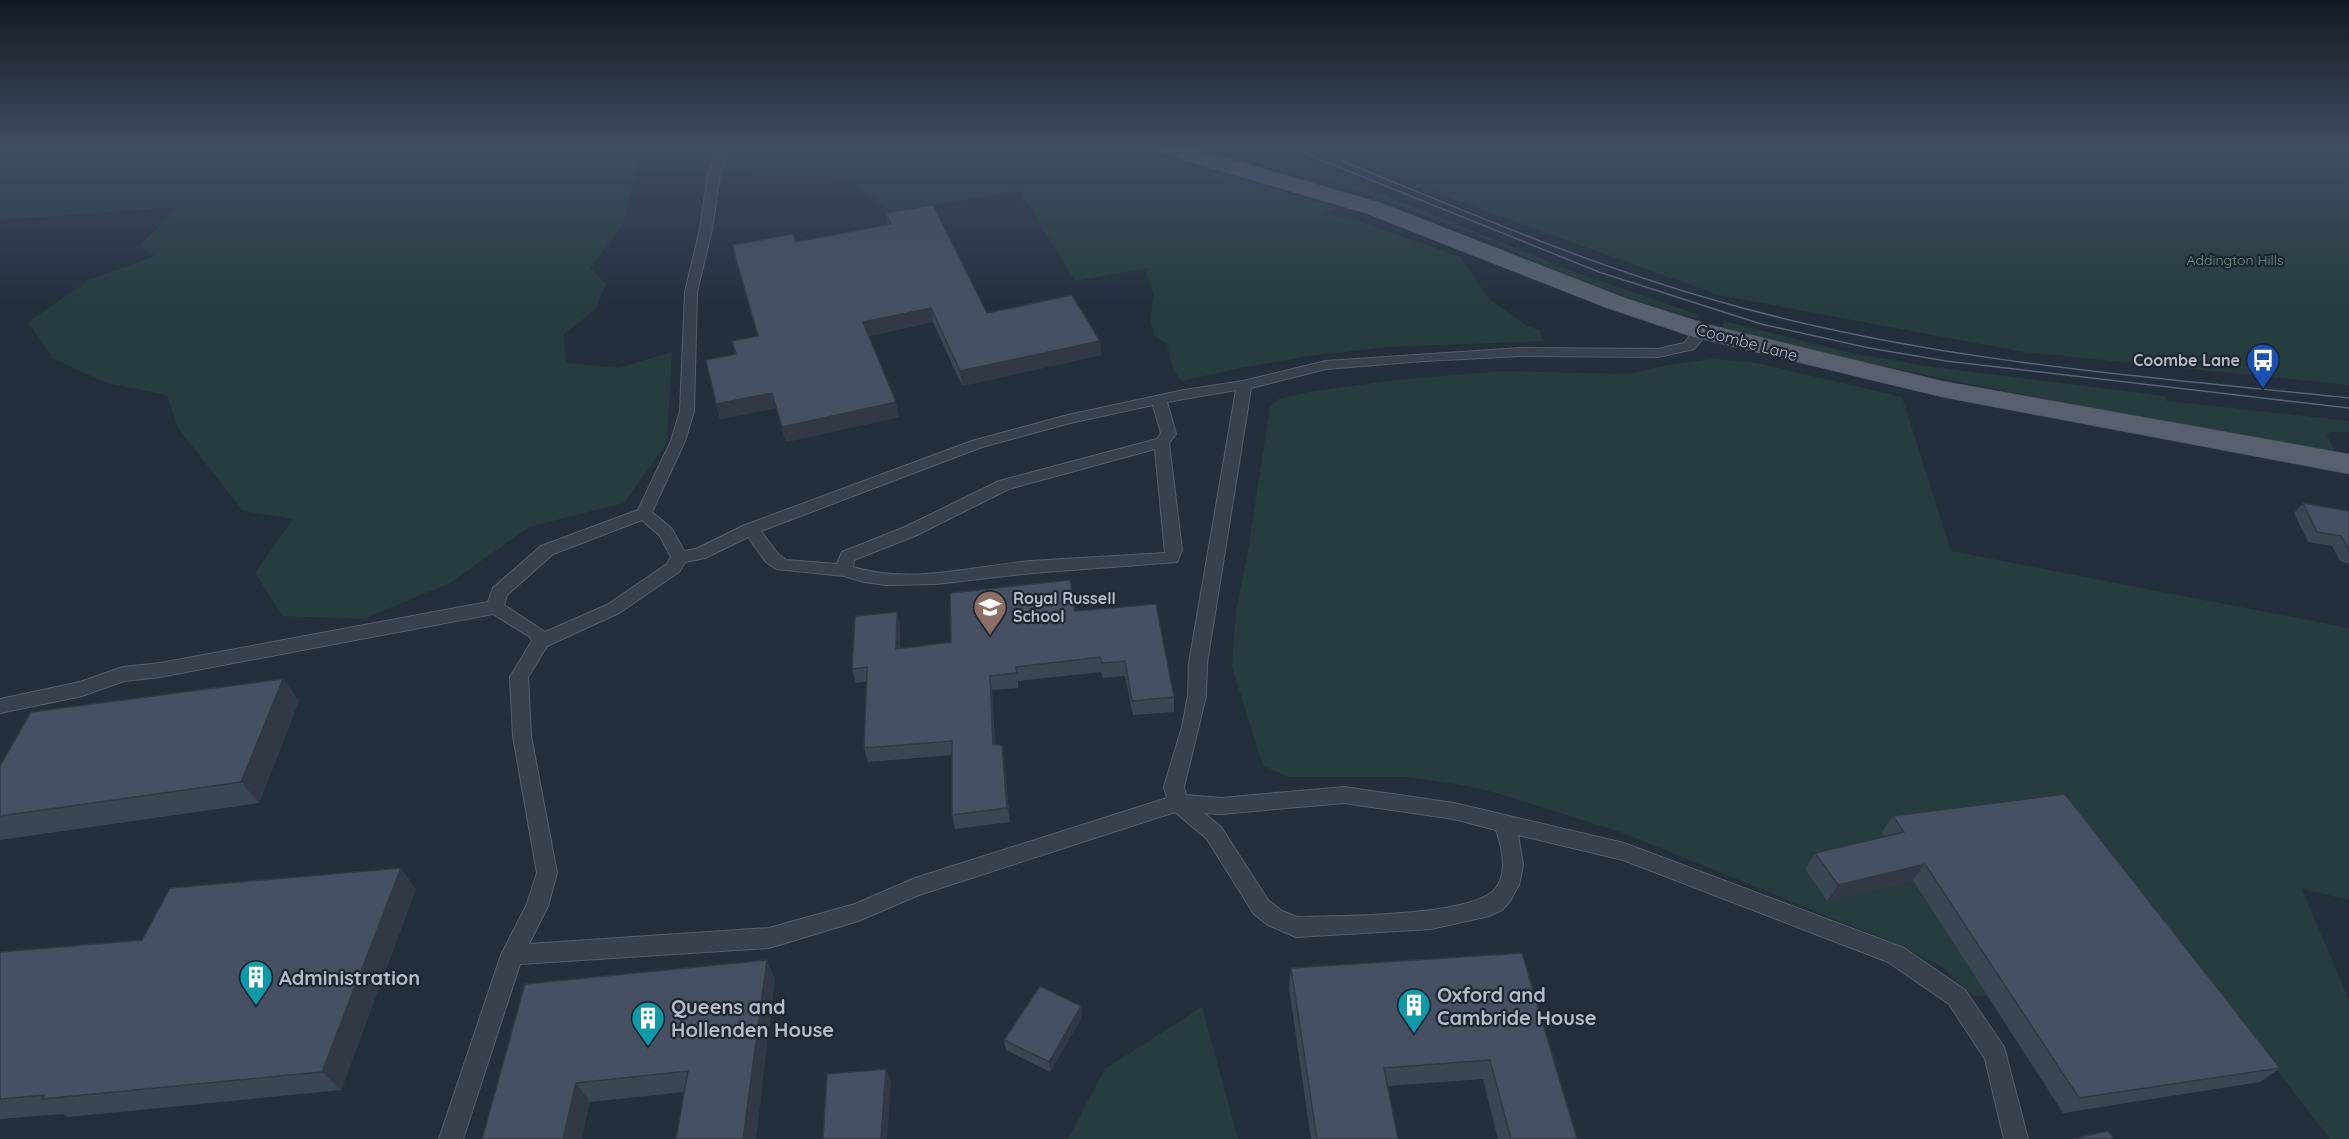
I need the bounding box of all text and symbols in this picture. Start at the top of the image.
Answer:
park label: Addington Hills [2187,251,2283,269]
street label: Coombe Lane [1694,319,1800,365]
bus stop icon: Coombe Lane [2245,342,2281,389]
place label: Coombe Lane [2133,350,2240,370]
place label: Royal Russell School [1013,588,1116,626]
school or university icon: Royal Russell School [972,589,1008,636]
building icon: Administration [238,959,274,1006]
place label: Administration [279,965,420,990]
place label: Oxford and Cambride House [1437,982,1597,1030]
building icon: Oxford and Cambride House [1396,987,1432,1034]
place label: Queens and Hollenden House [671,994,834,1042]
building icon: Queens and Hollenden House [630,1000,666,1047]

